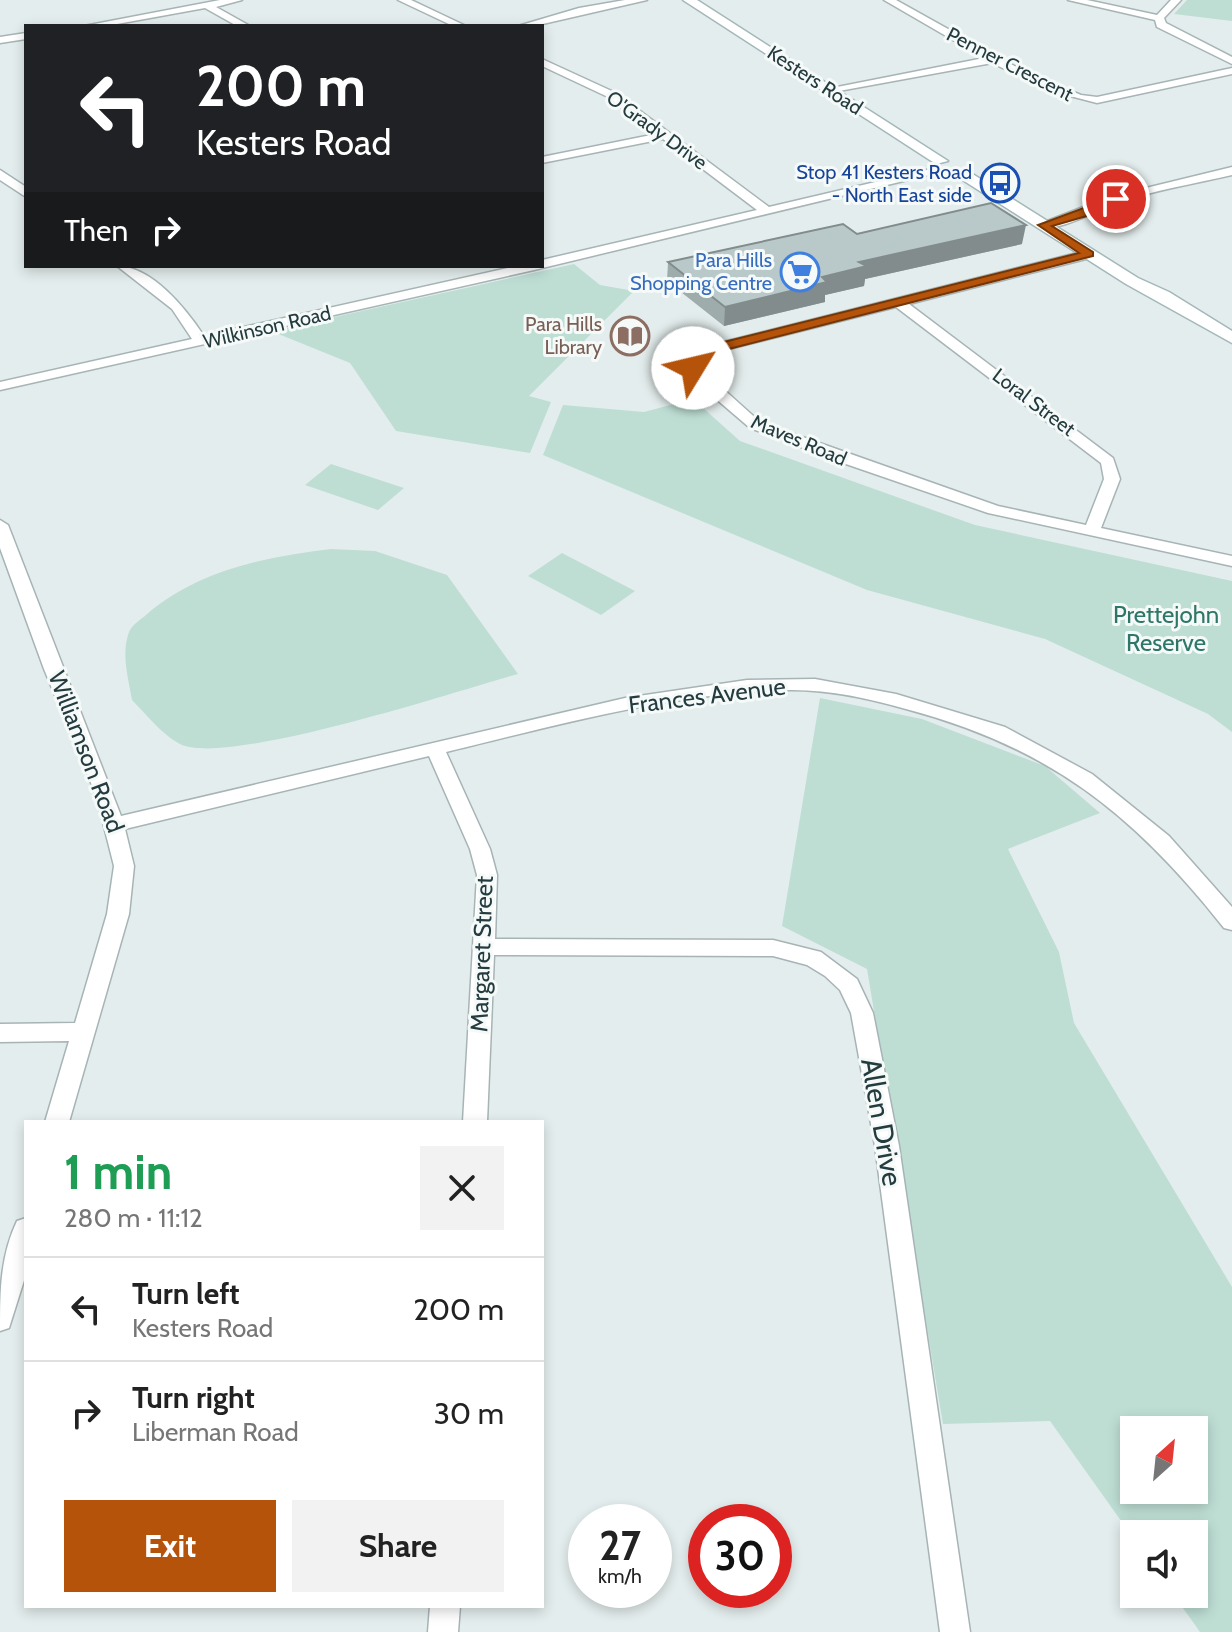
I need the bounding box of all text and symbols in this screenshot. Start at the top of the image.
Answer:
street label: Penner Crescent [943,22,1077,106]
street label: Kesters Road [763,40,867,120]
text: 200 m [196,52,366,120]
icon: left [64,56,168,160]
street label: O'Grady Drive [602,85,712,175]
text: Kesters Road [196,120,391,164]
place label: Stop 41 Kesters Road - North East side [796,160,972,207]
bus stop icon: Stop 41 Kesters Road - North East side [979,162,1021,204]
pin [1082,165,1150,233]
icon: arrive [1094,177,1138,221]
icon: right [144,208,188,252]
text: Then [64,212,128,249]
place label: Para Hills Shopping Centre [630,248,772,295]
supermarket icon: Para Hills Shopping Centre [779,251,821,293]
street label: Wilkinson Road [201,301,333,353]
place label: Para Hills Library [525,312,602,359]
library icon: Para Hills Library [609,315,651,357]
position arrow [651,326,735,410]
street label: Loral Street [988,363,1080,441]
street label: Maves Road [748,409,850,471]
park label: Prettejohn Reserve [1113,600,1219,657]
street label: Williamson Road [42,667,131,837]
street label: Frances Avenue [627,671,787,720]
street label: Margaret Street [464,875,499,1033]
street label: Allen Drive [854,1055,910,1189]
text: 1 min [64,1143,172,1201]
button: close [420,1146,504,1230]
text: 280 m · 11:12 [64,1202,203,1234]
text: Turn left [132,1275,240,1312]
icon: left [64,1287,108,1331]
text: 200 m [413,1291,504,1328]
text: Kesters Road [132,1312,273,1344]
text: Turn right [132,1379,255,1416]
icon: right [64,1391,108,1435]
text: 30 m [434,1395,504,1432]
text: Liberman Road [132,1416,299,1448]
north arrow [1120,1416,1208,1504]
map controls [1120,1416,1208,1608]
button: Exit [64,1500,276,1592]
button: Share [292,1500,504,1592]
speed limit sign: 30 [688,1504,792,1608]
button: sound [1120,1520,1208,1608]
text: 27 [599,1521,641,1570]
text: km/h [598,1564,642,1588]

